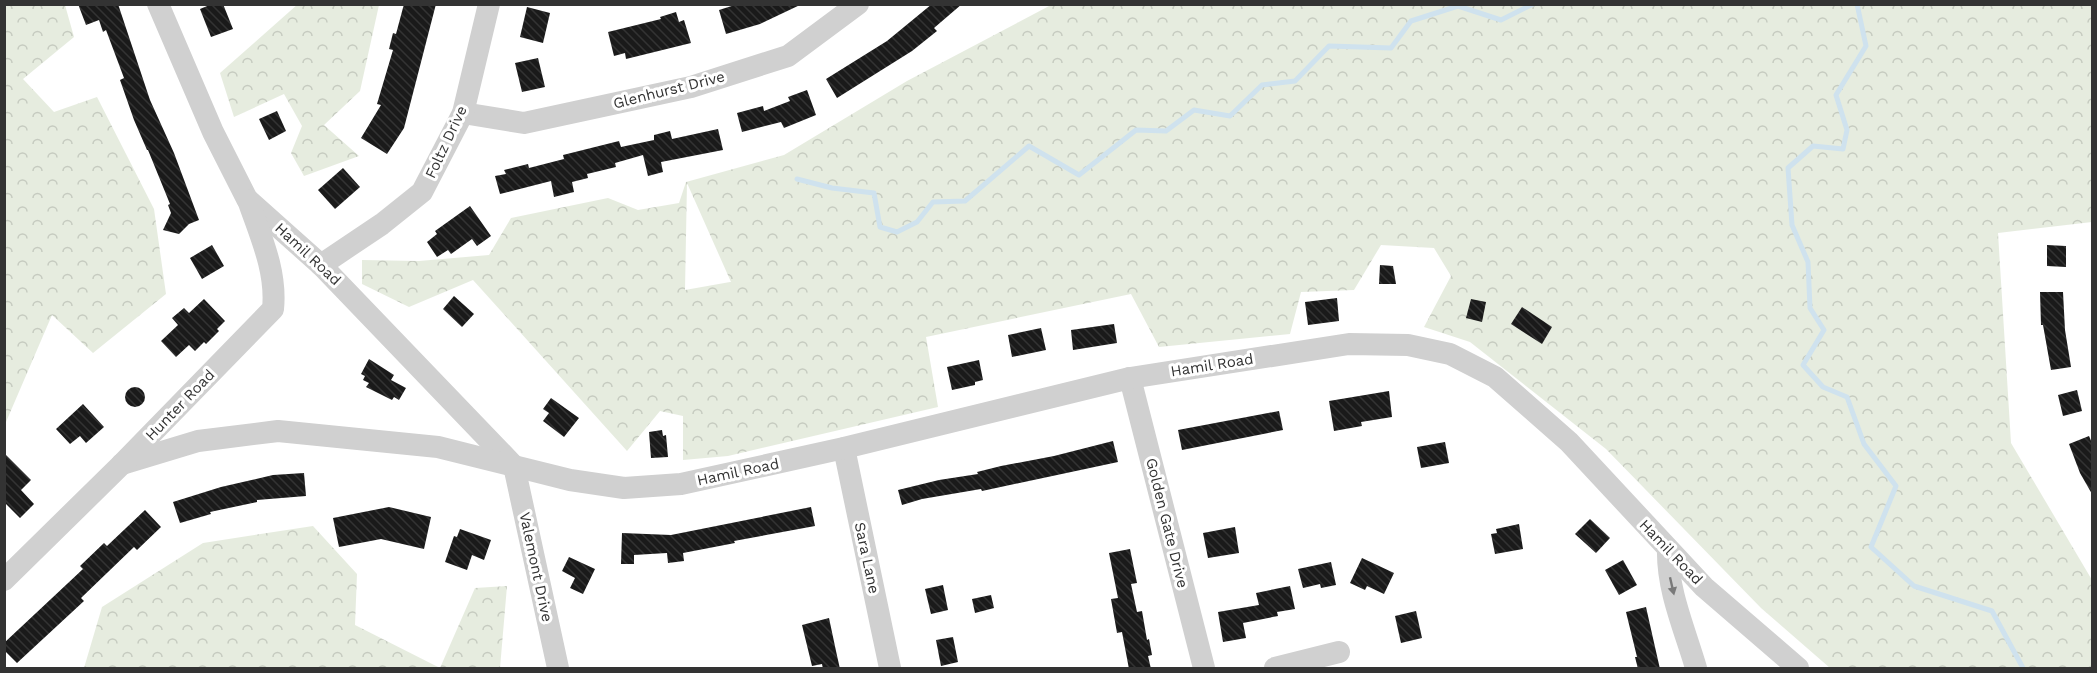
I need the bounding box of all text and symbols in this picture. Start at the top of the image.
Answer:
street label: Glenhurst Drive [611,67,727,113]
street label: Foltz Drive [421,103,471,181]
street label: Hamil Road [271,219,345,289]
street label: Hamil Road [1169,350,1255,380]
street label: Hunter Road [142,366,218,444]
street label: Hamil Road [695,455,781,489]
street label: Golden Gate Drive [1142,456,1192,590]
street label: Valemont Drive [516,510,556,624]
street label: Hamil Road [1636,516,1706,588]
street label: Sara Lane [851,521,883,595]
one-way arrow [1668,577,1677,596]

